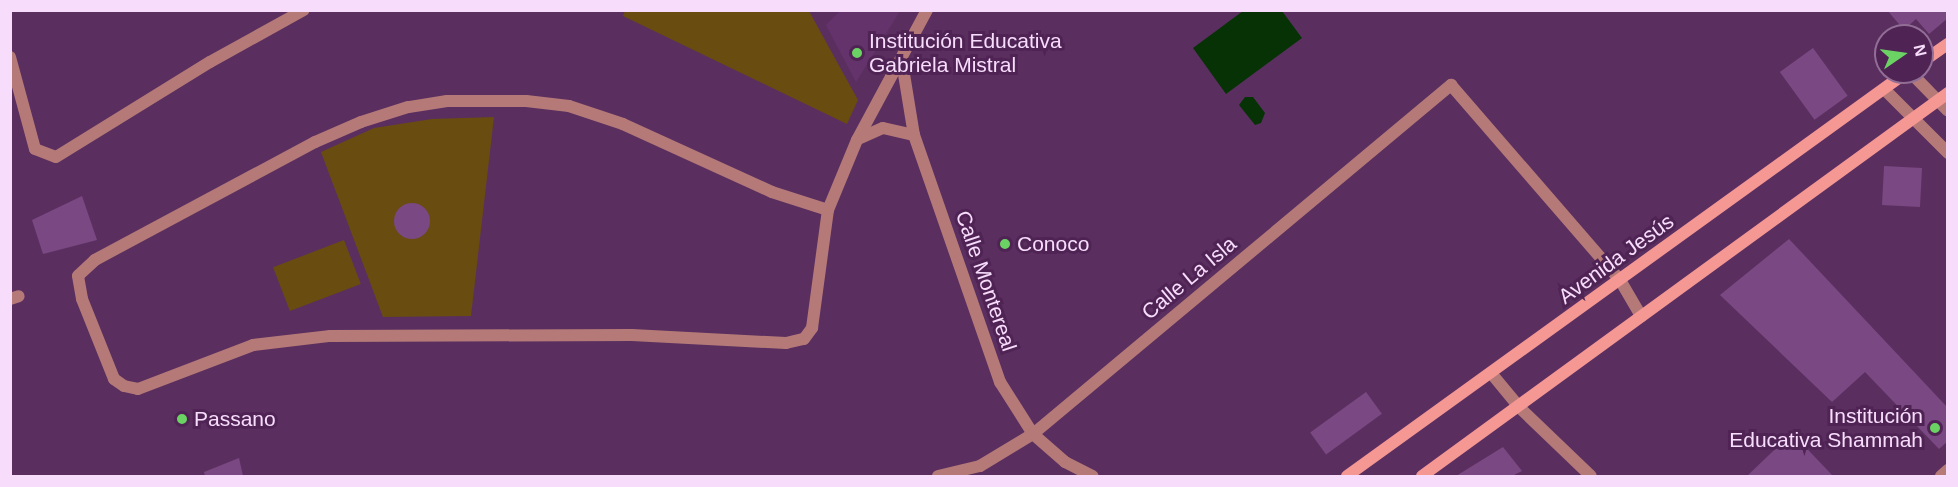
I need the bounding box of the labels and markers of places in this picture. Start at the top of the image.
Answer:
place label: Institución Educativa Gabriela Mistral [869,28,1062,78]
marker: Institución Educativa Gabriela Mistral [850,46,864,60]
place label: Conoco [1017,231,1089,257]
marker: Conoco [998,237,1012,251]
place label: Institución Educativa Shammah [1729,403,1923,453]
place label: Passano [194,406,276,432]
marker: Passano [175,412,189,426]
marker: Institución Educativa Shammah [1928,421,1942,435]

